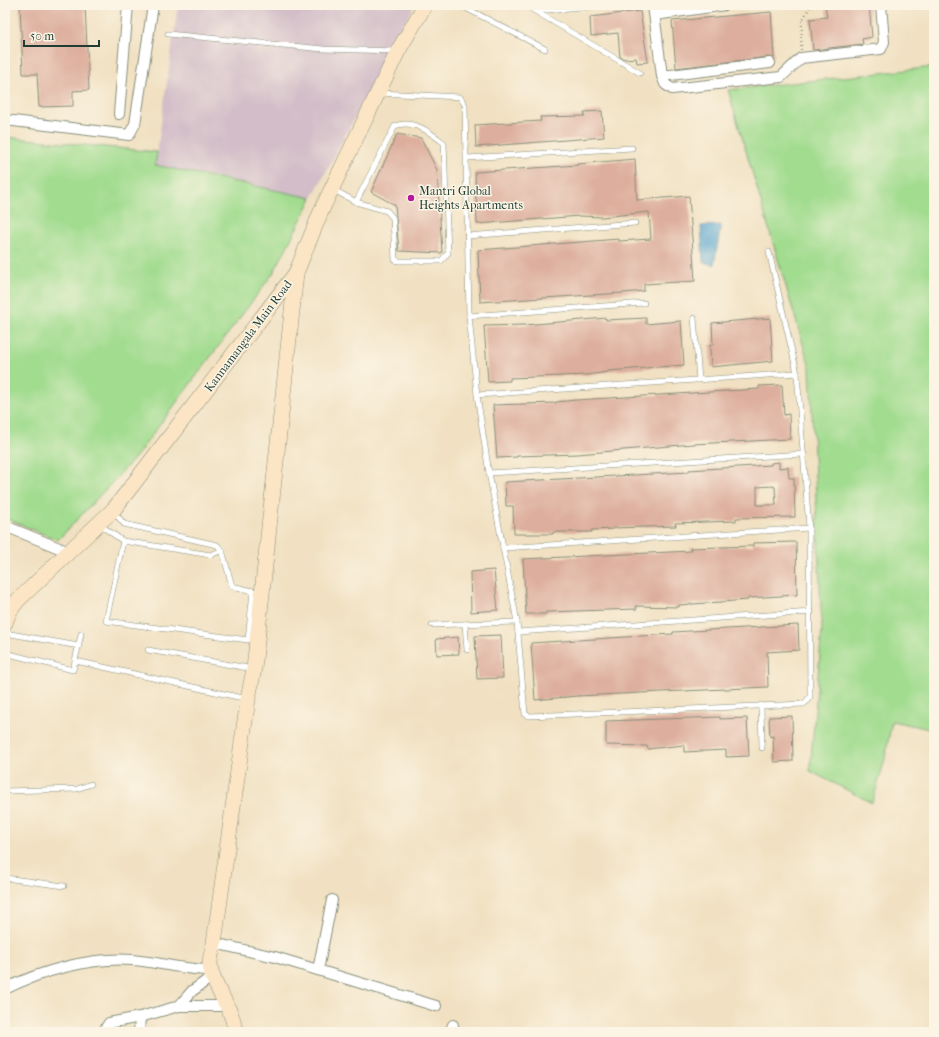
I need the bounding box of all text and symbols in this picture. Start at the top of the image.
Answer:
scale bar [24,22,99,48]
text: 50 m [30,29,54,43]
place label: Mantri Global Heights Apartments [419,184,523,212]
marker: Mantri Global Heights Apartments [406,193,416,203]
street label: Kannamangala Main Road [201,277,295,395]

